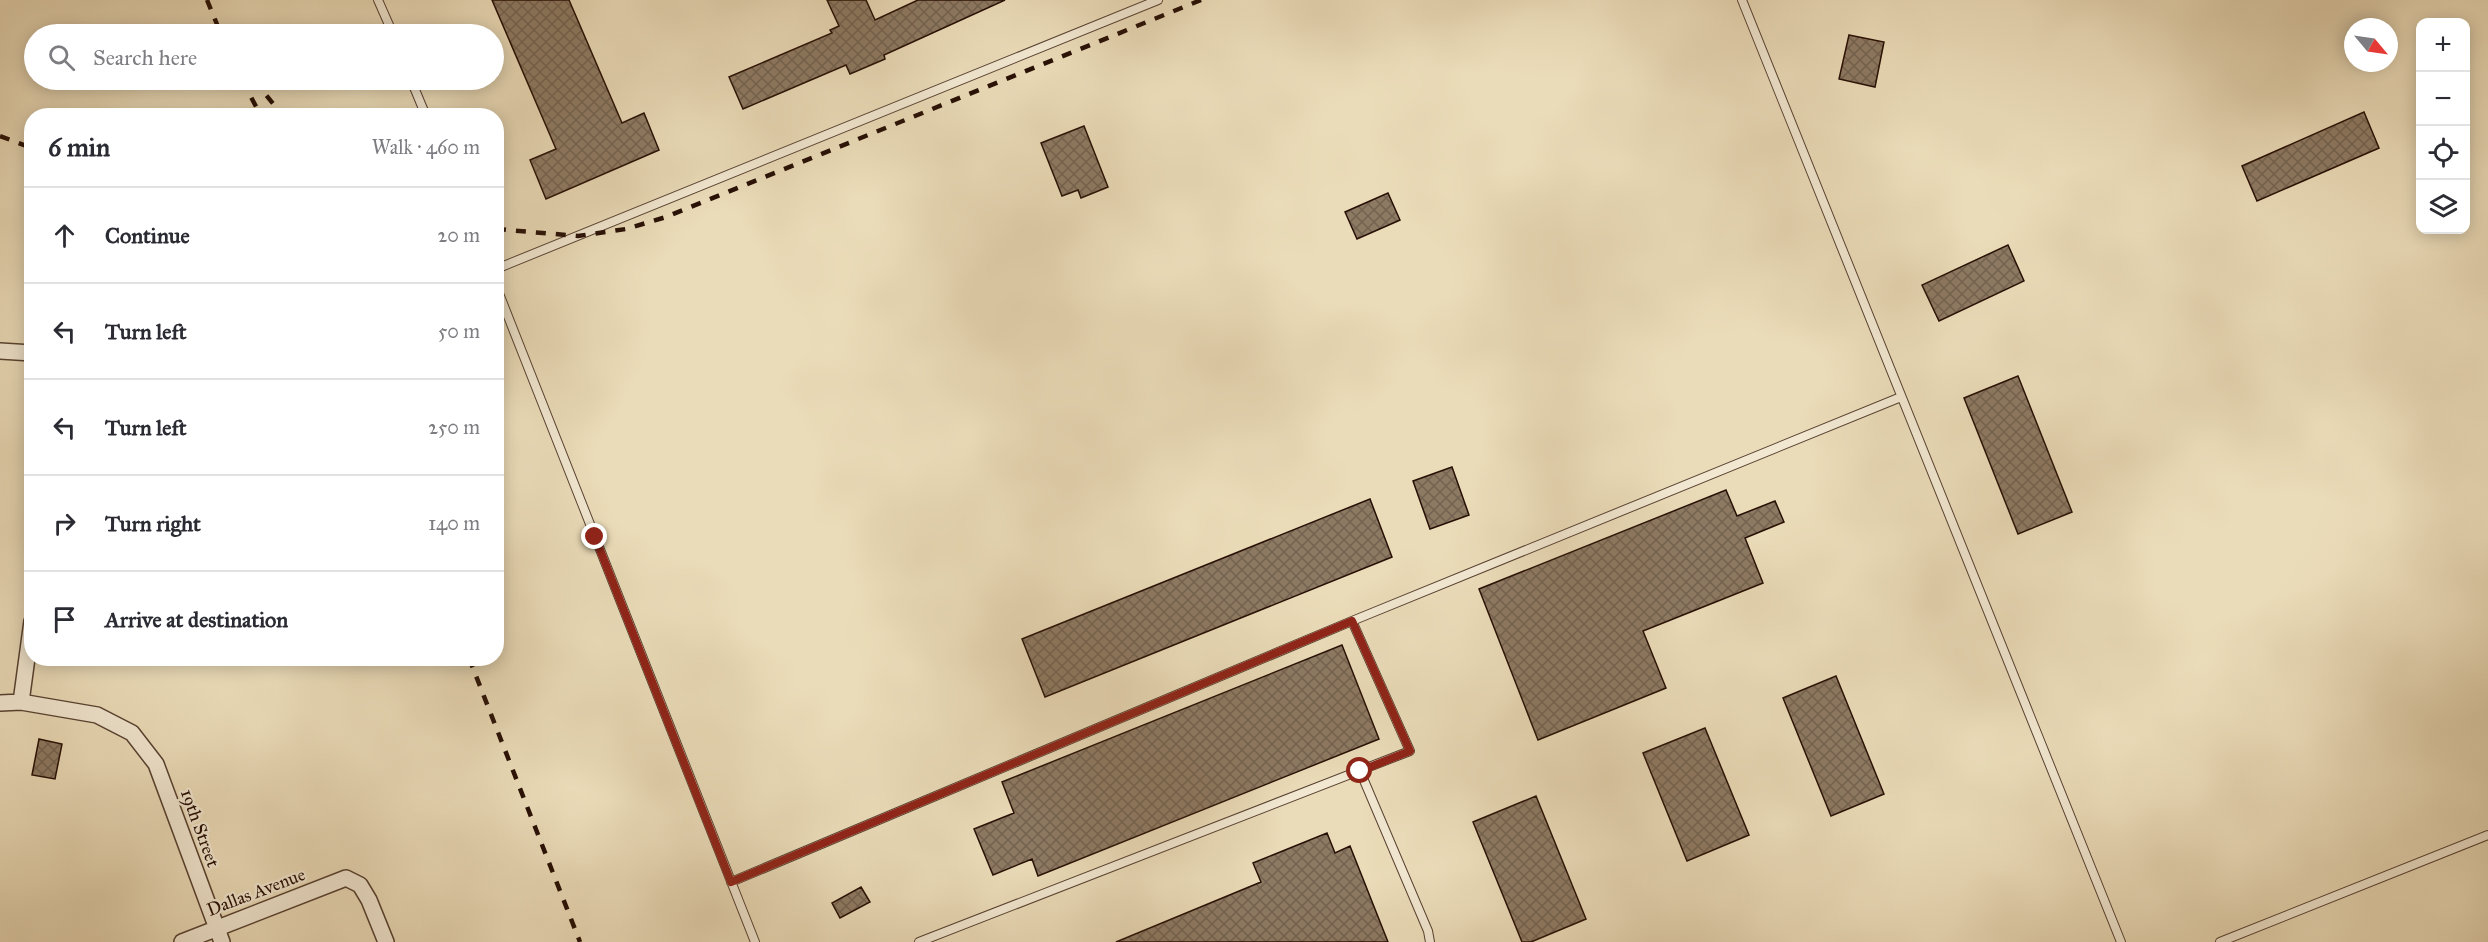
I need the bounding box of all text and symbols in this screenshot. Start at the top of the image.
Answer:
north arrow [2344,18,2398,72]
map controls [2416,18,2470,234]
button: + [2416,18,2470,72]
search box [24,24,504,90]
icon: search [45,41,78,74]
text: Search here [93,44,197,71]
button: − [2416,72,2470,126]
button: locate [2416,126,2470,180]
text: 6 min [48,131,110,163]
text: Walk · 460 m [372,135,480,159]
button: layers [2416,180,2470,234]
icon: ahead [48,219,81,252]
text: Continue [105,222,190,249]
text: 20 m [437,223,480,247]
icon: left [48,315,81,348]
text: Turn left [105,318,187,345]
text: 50 m [438,319,480,343]
icon: left [48,411,81,444]
text: Turn left [105,414,187,441]
text: 250 m [428,415,480,439]
icon: right [48,507,81,540]
text: Turn right [105,510,201,537]
text: 140 m [428,511,480,535]
route end [581,523,607,549]
icon: arrive [48,603,81,636]
text: Arrive at destination [105,606,288,633]
route start [1346,757,1372,783]
street label: 19th Street [176,786,225,871]
street label: Dallas Avenue [204,863,308,921]

